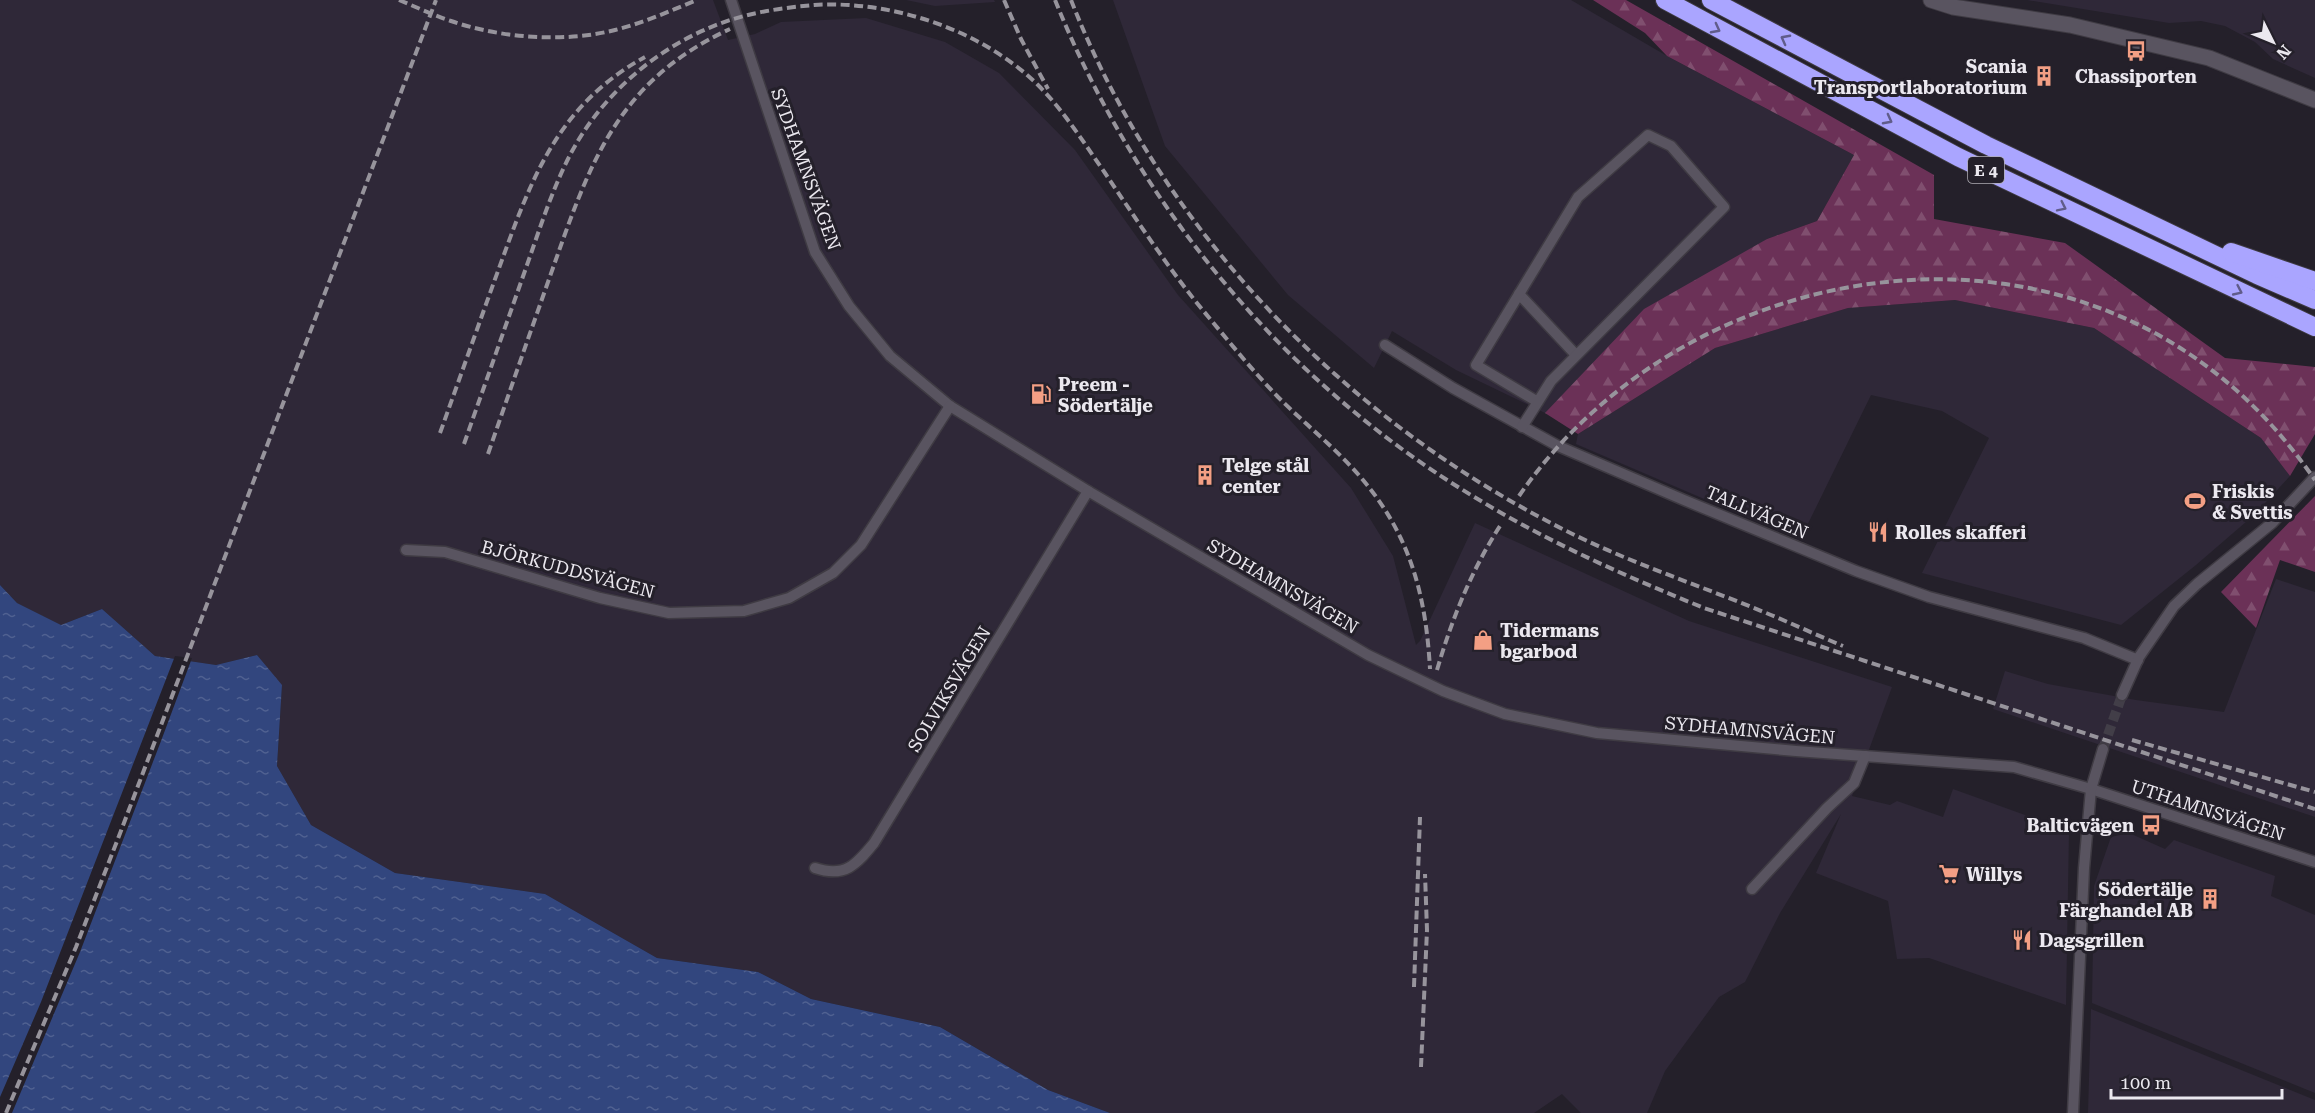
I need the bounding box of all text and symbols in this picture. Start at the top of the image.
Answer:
north arrow [2243,12,2303,72]
one-way arrow [1709,21,1720,33]
one-way arrow [1781,35,1792,46]
bus stop icon: Chassiporten [2124,39,2148,63]
text: N [2272,41,2295,63]
place label: Scania Transportlaboratorium [1814,56,2028,98]
building icon: Scania Transportlaboratorium [2032,64,2056,88]
place label: Chassiporten [2075,66,2197,87]
street label: SYDHAMNSVÄGEN [767,85,845,253]
one-way arrow [1882,112,1893,124]
road number: E 4 [1968,157,2004,183]
one-way arrow [2056,200,2067,211]
one-way arrow [2232,284,2243,296]
place label: Preem - Södertälje [1058,374,1153,416]
fuel station icon: Preem - Södertälje [1029,382,1053,406]
place label: Telge stål center [1222,455,1309,497]
building icon: Telge stål center [1193,463,1217,487]
street label: TALLVÄGEN [1703,481,1811,543]
place label: Friskis & Svettis [2212,481,2293,523]
sports icon: Friskis & Svettis [2183,489,2207,513]
restaurant icon: Rolles skafferi [1866,520,1890,544]
place label: Rolles skafferi [1895,522,2026,543]
street label: SYDHAMNSVÄGEN [1204,534,1362,638]
street label: BJÖRKUDDSVÄGEN [479,536,657,602]
place label: Tidermans bgarbod [1500,620,1599,662]
street label: SOLVIKSVÄGEN [903,622,995,756]
shop icon: Tidermans bgarbod [1471,628,1495,652]
street label: SYDHAMNSVÄGEN [1664,712,1836,748]
street label: UTHAMNSVÄGEN [2129,775,2287,845]
bus stop icon: Balticvägen [2139,813,2163,837]
place label: Balticvägen [2027,815,2134,836]
supermarket icon: Willys [1937,862,1961,886]
place label: Willys [1966,864,2022,885]
place label: Södertälje Färghandel AB [2059,879,2193,921]
building icon: Södertälje Färghandel AB [2198,887,2222,911]
restaurant icon: Dagsgrillen [2010,928,2034,952]
place label: Dagsgrillen [2039,930,2144,951]
scale bar [2111,1062,2282,1100]
text: 100 m [2120,1072,2171,1093]

